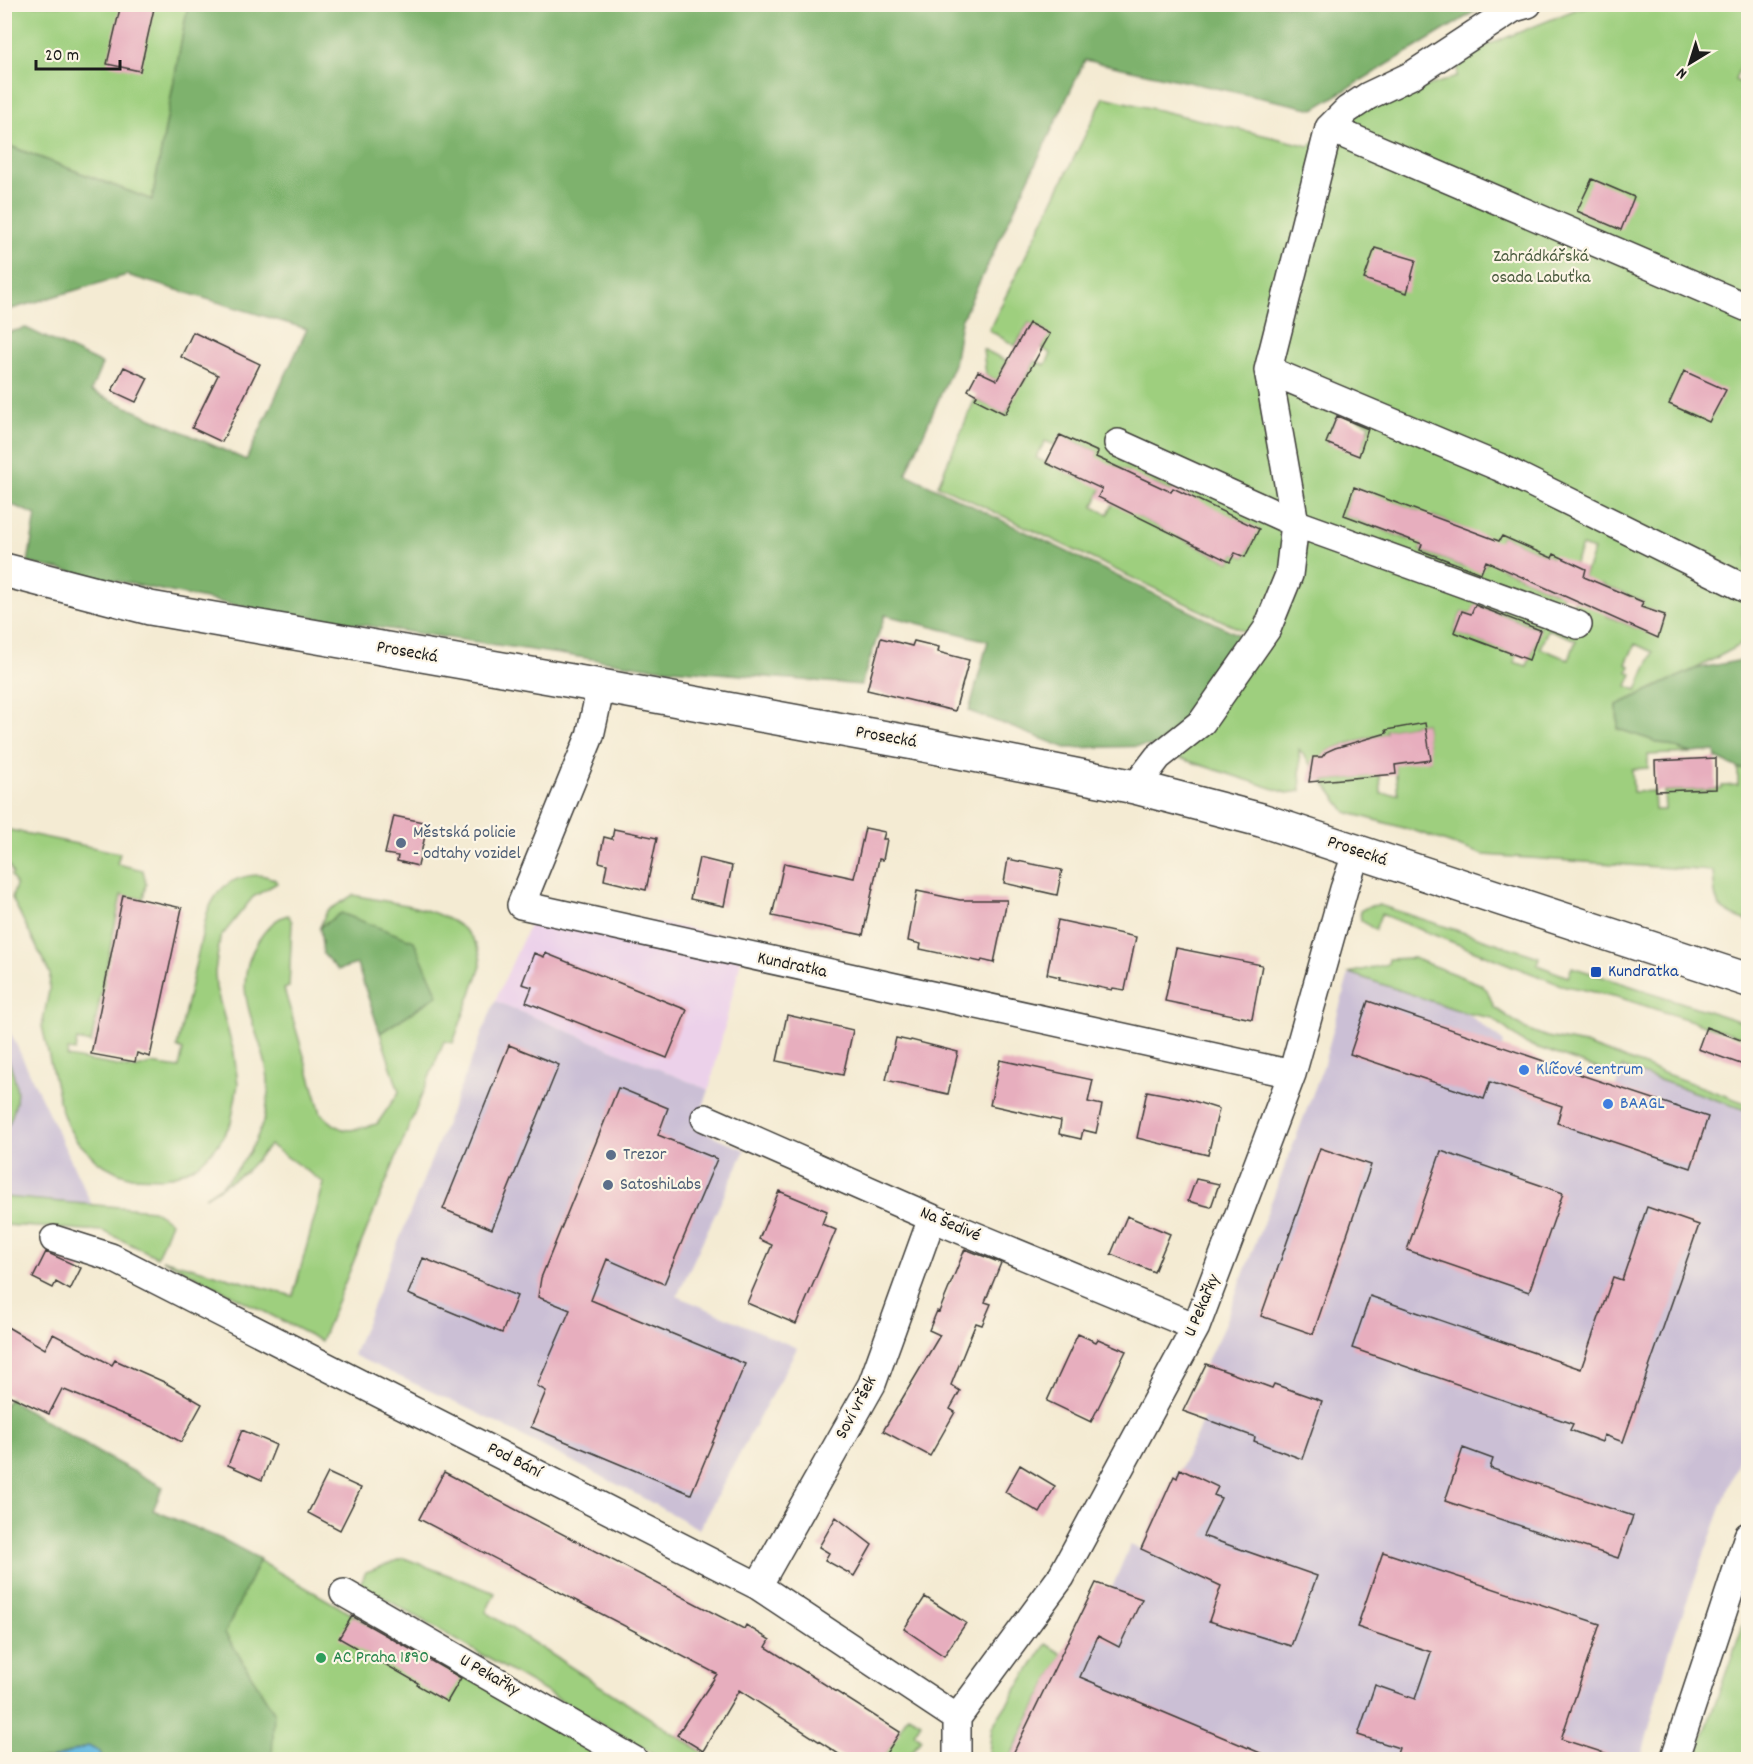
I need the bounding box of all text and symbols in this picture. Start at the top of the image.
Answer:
scale bar [36,33,120,71]
north arrow [1660,33,1720,93]
text: 20 m [45,44,79,69]
text: N [1672,61,1692,84]
park label: Zahrádkářská osada Labuťka [1491,245,1591,291]
street label: Prosecká [374,635,440,671]
street label: Prosecká [853,720,919,756]
place label: Městská policie - odtahy vozidel [413,821,521,867]
street label: Prosecká [1324,830,1390,874]
marker: Městská policie - odtahy vozidel [394,836,408,850]
street label: Kundratka [755,946,830,986]
place label: Kundratka [1608,960,1679,985]
marker: Kundratka [1589,965,1603,979]
place label: Klíčové centrum [1536,1058,1643,1083]
marker: Klíčové centrum [1517,1063,1531,1077]
place label: BAAGL [1620,1092,1665,1117]
marker: BAAGL [1601,1097,1615,1111]
place label: Trezor [623,1143,667,1168]
marker: Trezor [604,1148,618,1162]
place label: SatoshiLabs [620,1173,701,1198]
marker: SatoshiLabs [601,1178,615,1192]
street label: Na Šedivé [916,1201,984,1249]
street label: U Pekařky [1179,1270,1228,1341]
street label: Soví vršek [830,1372,884,1444]
street label: Pod Bání [483,1437,547,1486]
place label: AC Praha 1890 [333,1646,429,1671]
street label: U Pekařky [454,1649,524,1704]
marker: AC Praha 1890 [314,1651,328,1665]

